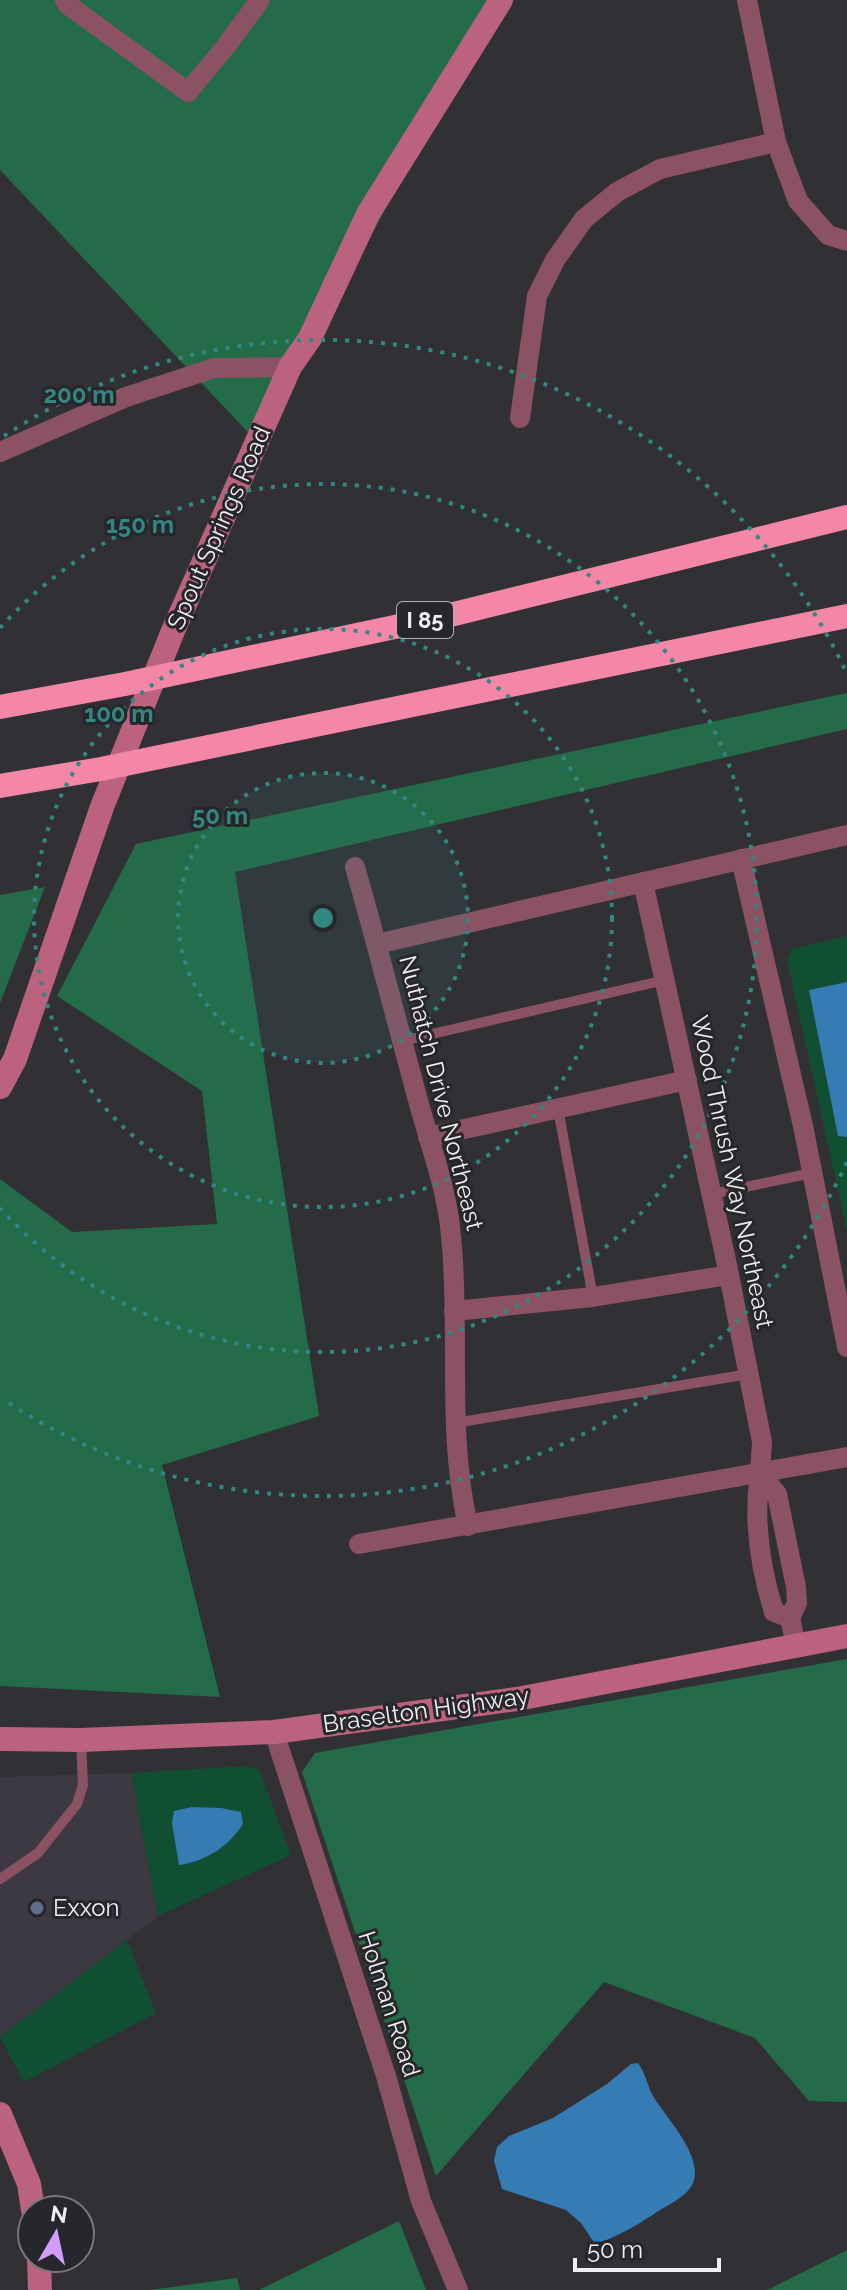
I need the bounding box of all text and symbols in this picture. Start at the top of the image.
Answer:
text: 200 m [43,380,115,409]
street label: Spout Springs Road [161,422,276,634]
text: 150 m [106,510,174,539]
road number: I 85 [397,602,453,638]
text: 100 m [84,699,154,728]
text: 50 m [192,801,248,830]
centre of rings [309,904,337,932]
street label: Nuthatch Drive Northeast [393,952,490,1233]
street label: Wood Thrush Way Northeast [685,1013,780,1331]
street label: Braselton Highway [321,1681,531,1738]
place label: Exxon [53,1893,120,1922]
marker: Exxon [28,1899,46,1917]
street label: Holman Road [352,1927,427,2080]
north arrow [16,2194,96,2274]
text: N [49,2200,69,2228]
scale bar [575,2222,719,2272]
text: 50 m [587,2235,643,2264]

